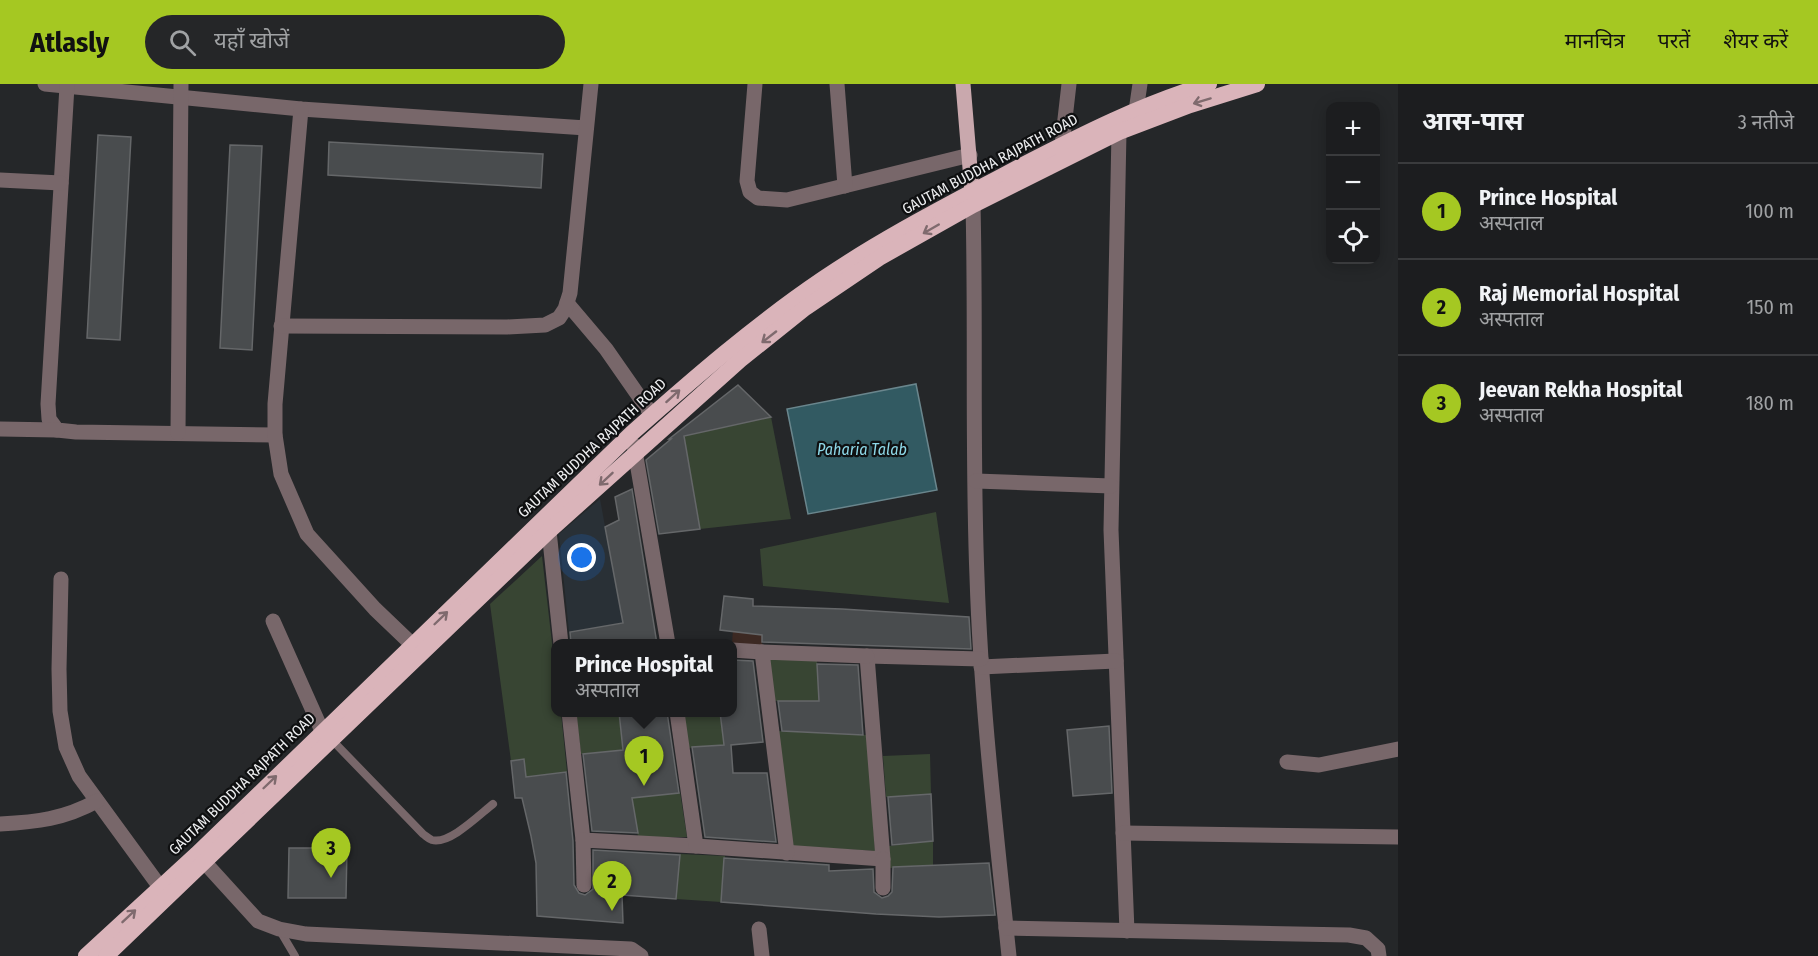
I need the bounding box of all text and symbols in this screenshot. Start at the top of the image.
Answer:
search box [145,15,565,69]
text: Atlasly [30,26,109,59]
icon: search [166,26,199,59]
text: यहाँ खोजें [214,27,289,54]
text: मानचित्र [1565,28,1625,54]
text: परतें [1658,28,1690,54]
text: शेयर करें [1723,28,1788,54]
one-way arrow [1192,96,1211,107]
map controls [1326,102,1380,264]
button: + [1326,102,1380,156]
text: आस-पास [1422,106,1524,137]
street label: GAUTAM BUDDHA RAJPATH ROAD [899,110,1081,218]
text: 3 नतीजे [1738,110,1794,134]
button: − [1326,156,1380,210]
text: Prince Hospital [1479,184,1617,211]
text: 1 [1437,199,1446,223]
text: 100 m [1745,199,1794,223]
button: locate [1326,210,1380,264]
text: अस्पताल [1479,211,1544,235]
one-way arrow [923,223,940,235]
text: Raj Memorial Hospital [1479,280,1679,307]
text: 2 [1437,295,1446,319]
text: 150 m [1747,295,1794,319]
text: अस्पताल [1479,307,1544,331]
one-way arrow [761,330,777,343]
street label: GAUTAM BUDDHA RAJPATH ROAD [514,375,670,521]
text: Jeevan Rekha Hospital [1479,376,1682,403]
one-way arrow [665,389,680,403]
text: 3 [1437,391,1446,415]
text: 180 m [1746,391,1794,415]
text: अस्पताल [1479,403,1544,427]
water label: Paharia Talab [817,440,907,459]
one-way arrow [599,472,614,486]
your location [567,543,596,572]
one-way arrow [433,610,448,625]
popup [551,639,737,717]
text: Prince Hospital [575,651,713,678]
text: अस्पताल [575,678,639,702]
street label: GAUTAM BUDDHA RAJPATH ROAD [165,709,319,859]
pin: 1 [624,736,664,786]
one-way arrow [262,775,277,789]
pin: 3 [312,828,350,878]
pin: 2 [592,862,632,911]
one-way arrow [121,910,136,924]

